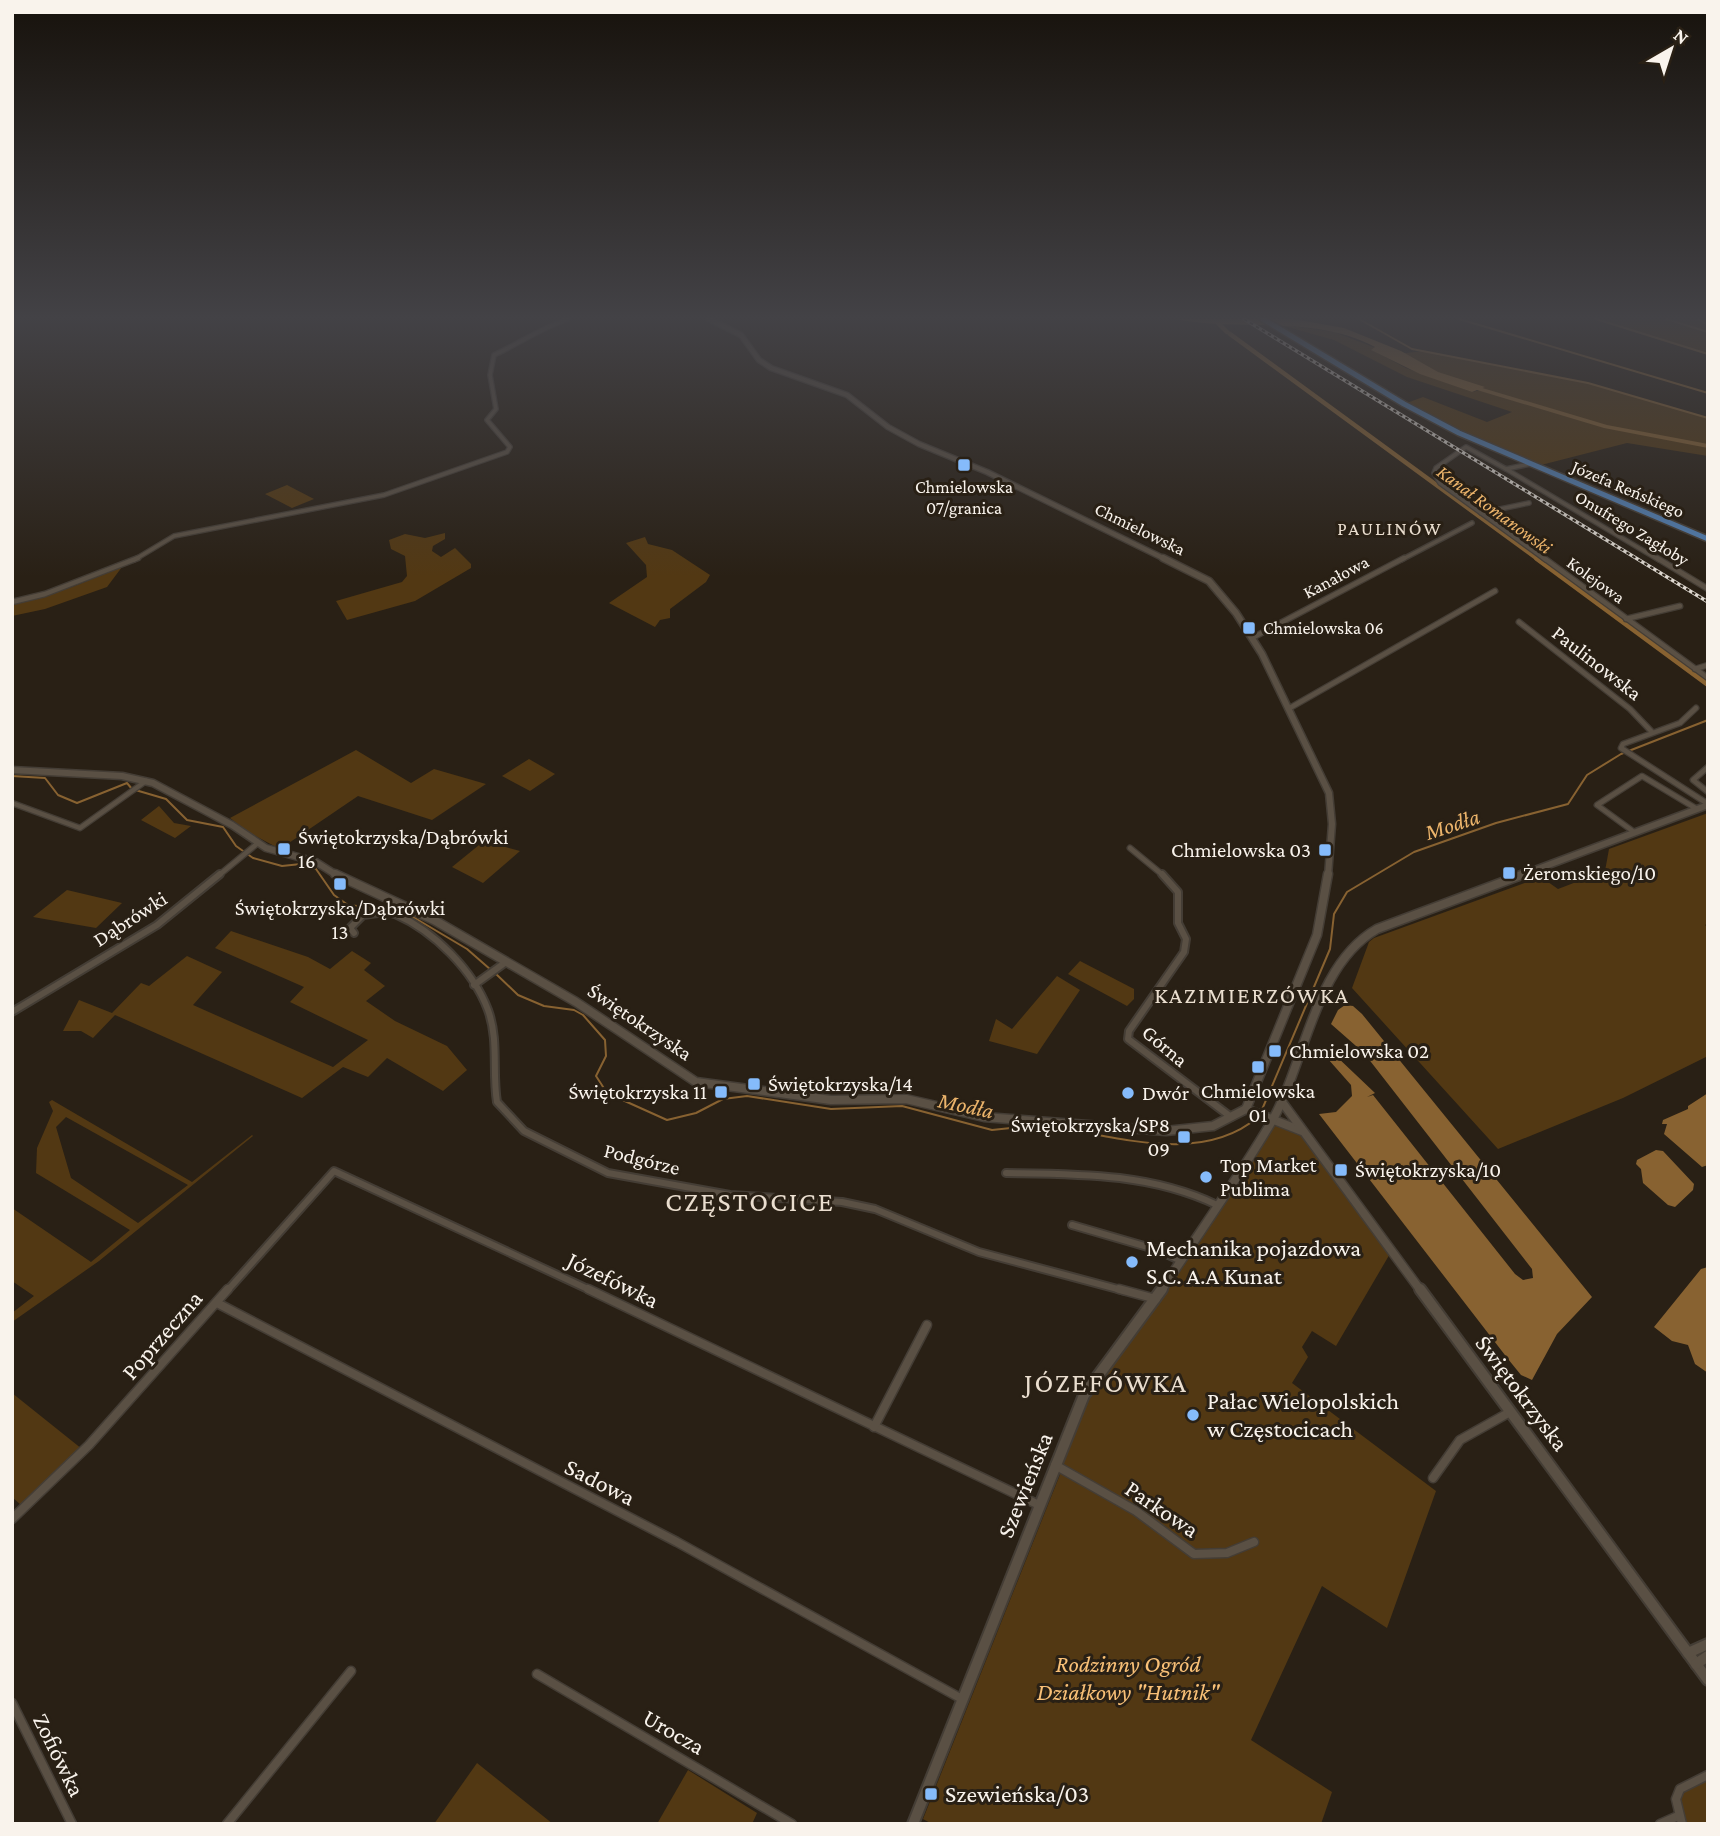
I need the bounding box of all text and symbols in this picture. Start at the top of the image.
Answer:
north arrow [1636,14,1706,84]
text: N [1670,24,1693,48]
street label: Józefa Reńskiego [1567,456,1687,522]
marker: Chmielowska 07/granica [956,457,972,473]
water label: Kanał Romanowski [1433,461,1557,559]
place label: Chmielowska 07/granica [915,477,1013,518]
street label: Onufrego Zagłoby [1572,486,1693,570]
street label: Chmielowska [1092,499,1188,559]
district label: PAULINÓW [1337,518,1443,539]
street label: Kanałowa [1300,551,1372,603]
street label: Kolejowa [1563,552,1629,608]
place label: Chmielowska 06 [1263,618,1384,638]
marker: Chmielowska 06 [1241,620,1257,636]
street label: Paulinowska [1547,621,1647,706]
water label: Modła [1420,803,1483,845]
place label: Świętokrzyska/Dąbrówki 16 [298,825,509,873]
place label: Chmielowska 03 [1171,838,1311,862]
marker: Świętokrzyska/Dąbrówki 16 [276,841,292,857]
marker: Chmielowska 03 [1317,842,1333,858]
place label: Żeromskiego/10 [1523,861,1656,885]
marker: Żeromskiego/10 [1501,865,1517,881]
marker: Świętokrzyska/Dąbrówki 13 [332,876,348,892]
street label: Dąbrówki [89,886,172,952]
place label: Świętokrzyska/Dąbrówki 13 [235,896,446,944]
street label: Świętokrzyska [583,978,697,1066]
district label: KAZIMIERZÓWKA [1154,982,1350,1008]
street label: Górna [1137,1020,1193,1072]
place label: Chmielowska 02 [1289,1039,1429,1063]
marker: Chmielowska 02 [1267,1043,1283,1059]
marker: Chmielowska 01 [1250,1059,1266,1075]
place label: Świętokrzyska/14 [768,1072,913,1096]
marker: Świętokrzyska/14 [746,1076,762,1092]
place label: Chmielowska 01 [1201,1079,1315,1127]
place label: Świętokrzyska 11 [568,1080,707,1104]
place label: Dwór [1142,1081,1190,1105]
marker: Świętokrzyska 11 [713,1084,729,1100]
marker: Dwór [1120,1085,1136,1101]
water label: Modła [935,1086,996,1124]
place label: Świętokrzyska/SP8 09 [1011,1113,1170,1161]
marker: Świętokrzyska/SP8 09 [1176,1129,1192,1145]
street label: Podgórze [601,1138,683,1180]
place label: Top Market Publima [1220,1153,1318,1201]
place label: Świętokrzyska/10 [1355,1158,1501,1182]
marker: Świętokrzyska/10 [1333,1162,1349,1178]
marker: Top Market Publima [1198,1169,1214,1185]
district label: CZĘSTOCICE [665,1186,835,1217]
place label: Mechanika pojazdowa S.C. A.A Kunat [1146,1234,1361,1289]
street label: Józefówka [561,1245,663,1313]
marker: Mechanika pojazdowa S.C. A.A Kunat [1124,1254,1140,1270]
street label: Poprzeczna [116,1285,208,1385]
street label: Świętokrzyska [1470,1330,1575,1456]
district label: JÓZEFÓWKA [1021,1367,1188,1398]
place label: Pałac Wielopolskich w Częstocicach [1207,1387,1399,1442]
marker: Pałac Wielopolskich w Częstocicach [1185,1407,1201,1423]
street label: Szewieńska [991,1428,1058,1541]
street label: Sadowa [560,1452,640,1511]
street label: Parkowa [1120,1474,1204,1543]
park label: Rodzinny Ogród Działkowy "Hutnik" [1037,1650,1221,1705]
street label: Urocza [639,1703,710,1760]
street label: Zofiówka [28,1709,91,1801]
place label: Szewieńska/03 [945,1780,1089,1807]
marker: Szewieńska/03 [923,1786,939,1802]

